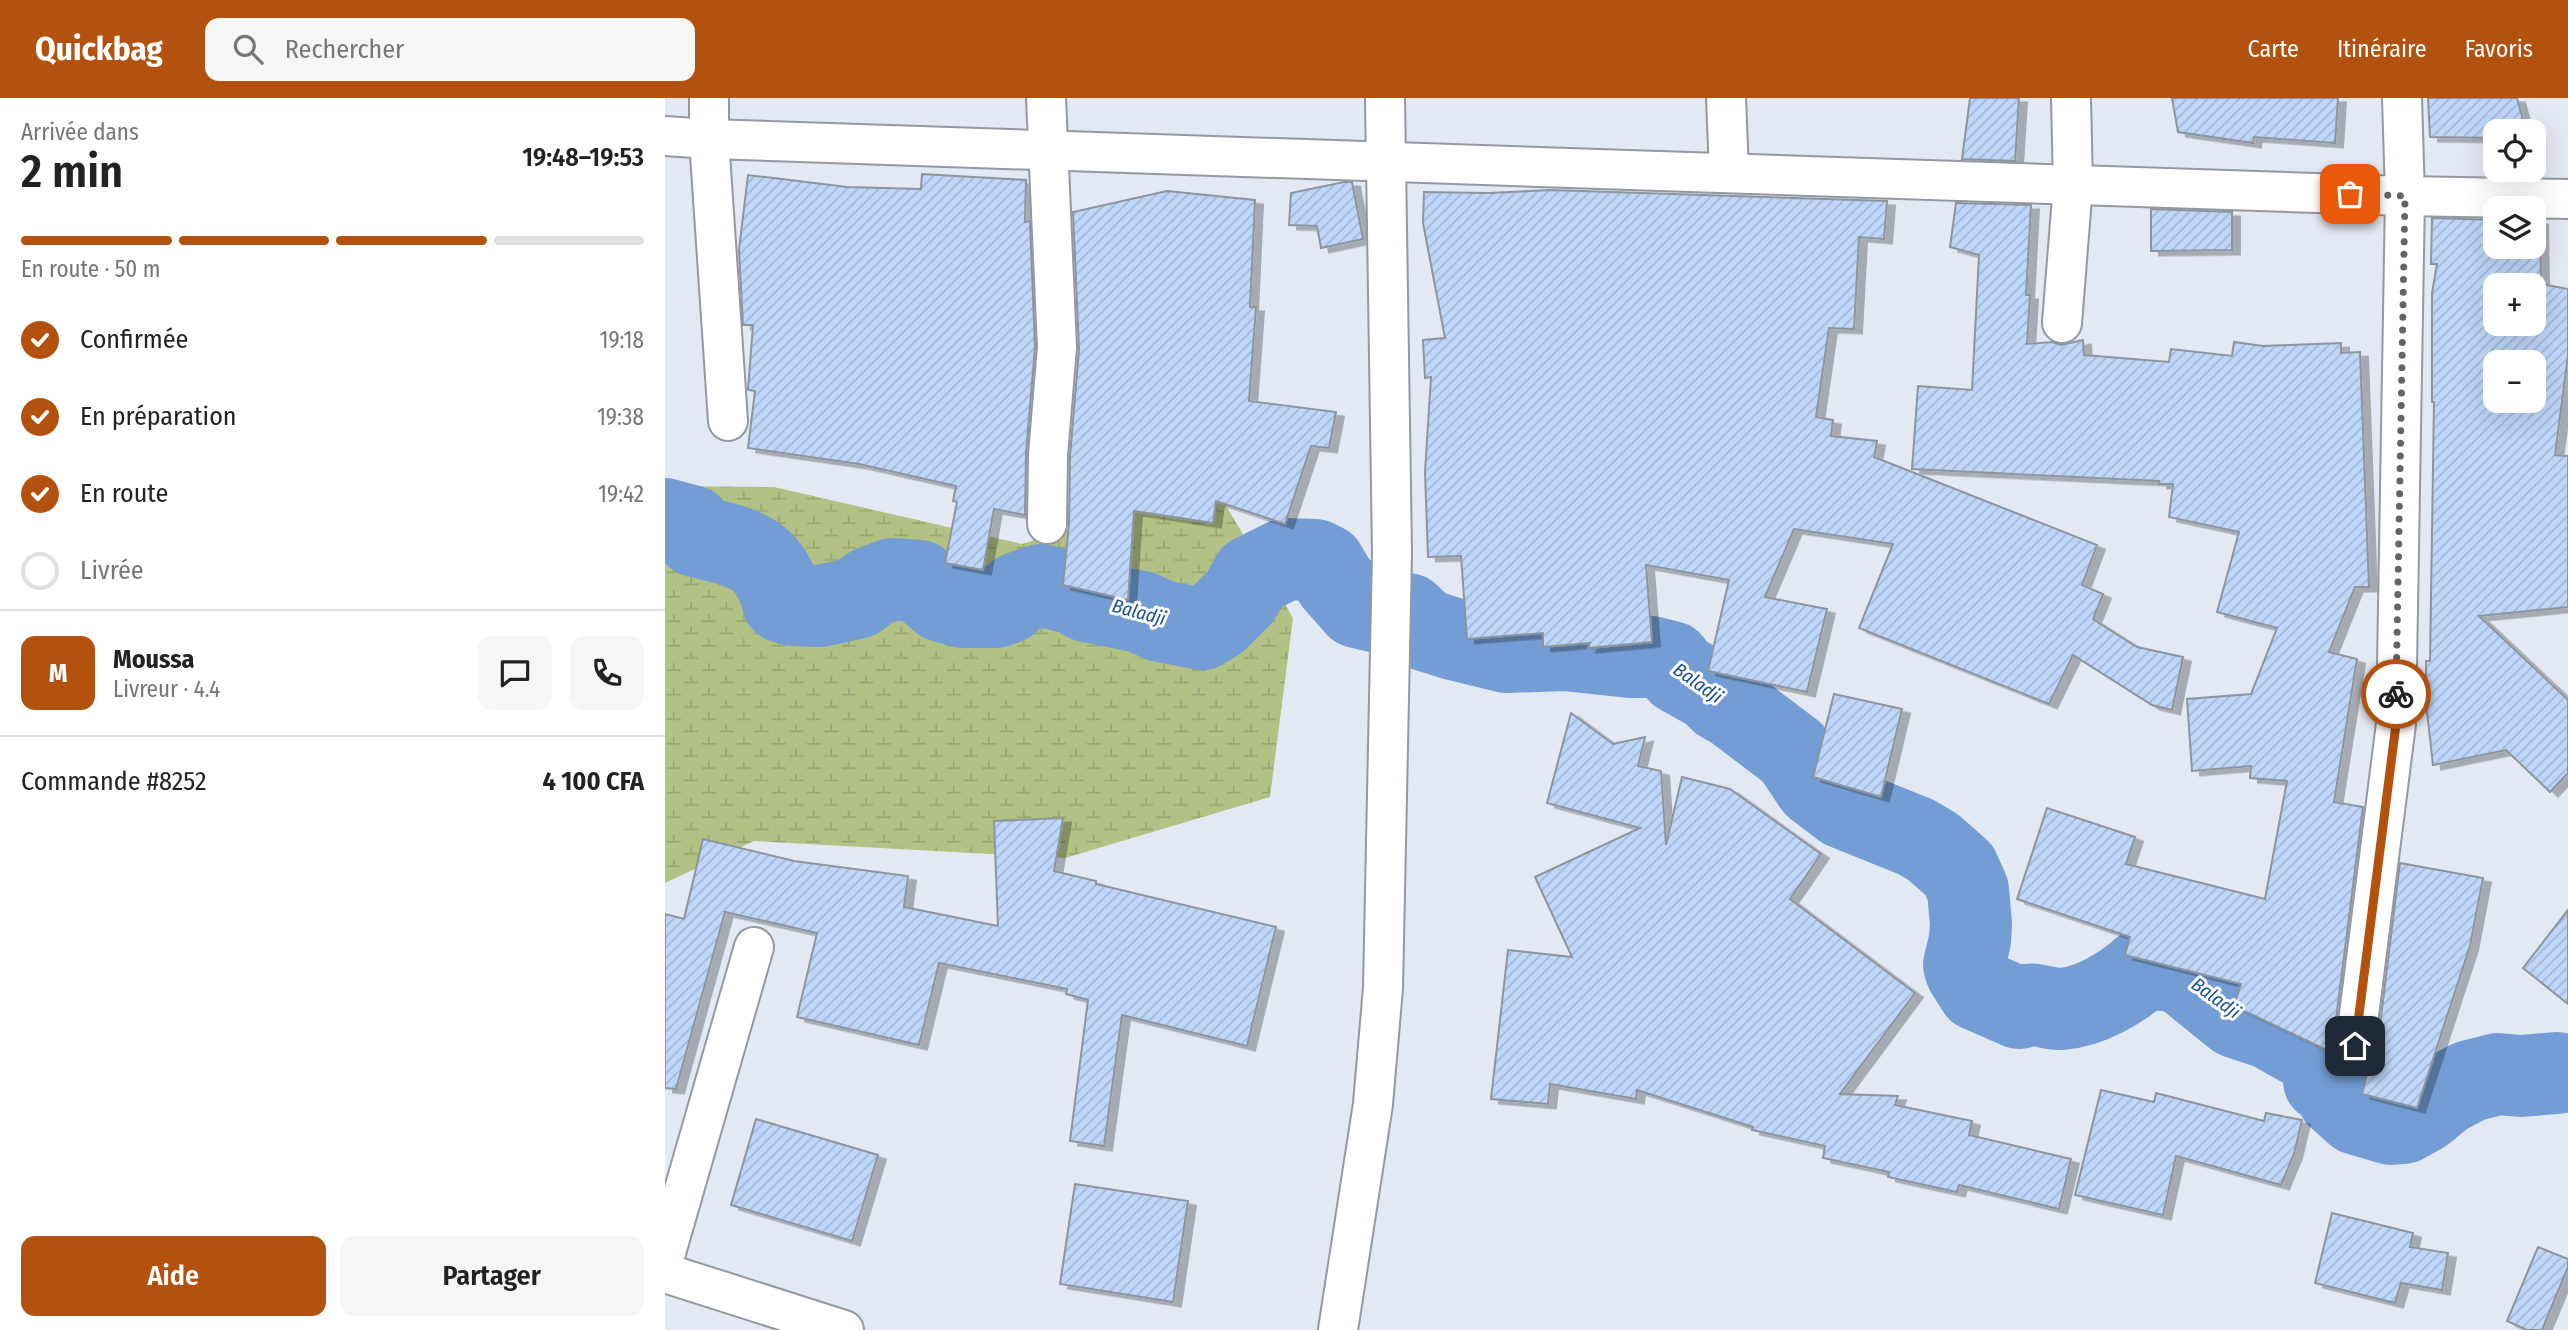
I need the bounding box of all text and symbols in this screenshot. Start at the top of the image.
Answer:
search box [205,18,695,81]
text: Quickbag [35,29,163,69]
icon: search [229,30,267,68]
text: Rechercher [285,34,404,65]
text: Carte [2248,35,2299,63]
text: Itinéraire [2337,35,2427,63]
text: Favoris [2465,35,2533,63]
text: Arrivée dans [21,118,139,146]
map controls [2483,119,2546,413]
button: locate [2483,119,2546,182]
text: 19:48–19:53 [522,142,644,173]
text: 2 min [21,144,123,199]
pin [2320,164,2380,224]
icon: bag [2331,175,2369,213]
button: layers [2483,196,2546,259]
text: En route · 50 m [21,255,160,283]
button: + [2483,273,2546,336]
icon: check [21,321,59,359]
text: Confirmée [80,324,188,355]
text: 19:18 [599,326,644,354]
button: − [2483,350,2546,413]
icon: check [21,398,59,436]
text: En préparation [80,401,237,432]
text: 19:38 [597,403,644,431]
icon: check [21,475,59,513]
text: En route [80,478,168,509]
text: 19:42 [598,480,644,508]
text: Livrée [80,555,144,586]
water label: Baladji [1110,594,1169,630]
button: chat [478,636,552,710]
button: phone [570,636,644,710]
text: Moussa [113,644,194,675]
text: M [49,658,67,689]
water label: Baladji [1669,658,1727,708]
courier [2361,659,2431,729]
text: Livreur · 4.4 [113,675,220,703]
icon: bike [2377,675,2415,713]
text: Commande #8252 [21,766,206,797]
text: 4 100 CFA [543,766,644,797]
water label: Baladji [2187,973,2245,1024]
pin [2325,1016,2385,1076]
icon: home [2336,1027,2374,1065]
button: Aide [21,1236,326,1316]
button: Partager [340,1236,644,1316]

